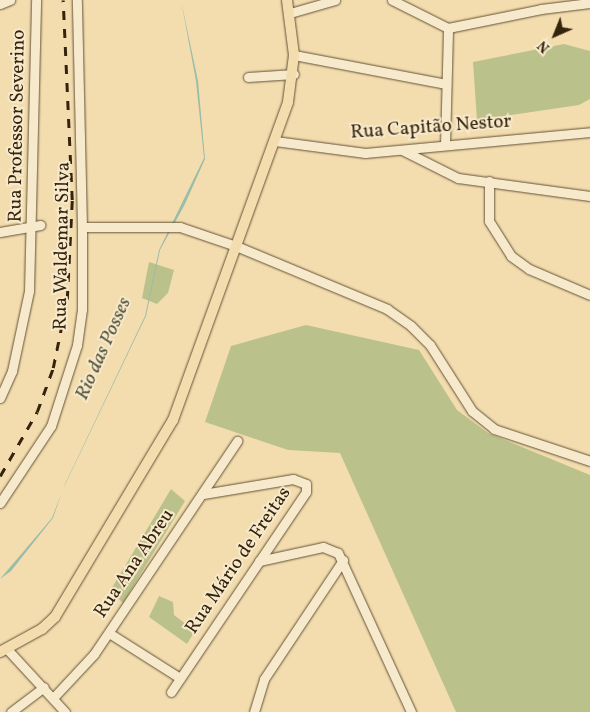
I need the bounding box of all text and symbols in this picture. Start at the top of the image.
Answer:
north arrow [530,10,580,60]
street label: Rua Professor Severino [5,29,31,223]
text: N [534,36,554,57]
street label: Rua Capitão Nestor [350,111,512,145]
street label: Rua Waldemar Silva [50,161,76,331]
water label: Rio das Posses [71,294,137,404]
street label: Rua Mário de Freitas [181,483,297,639]
street label: Rua Ana Abreu [90,505,180,623]

